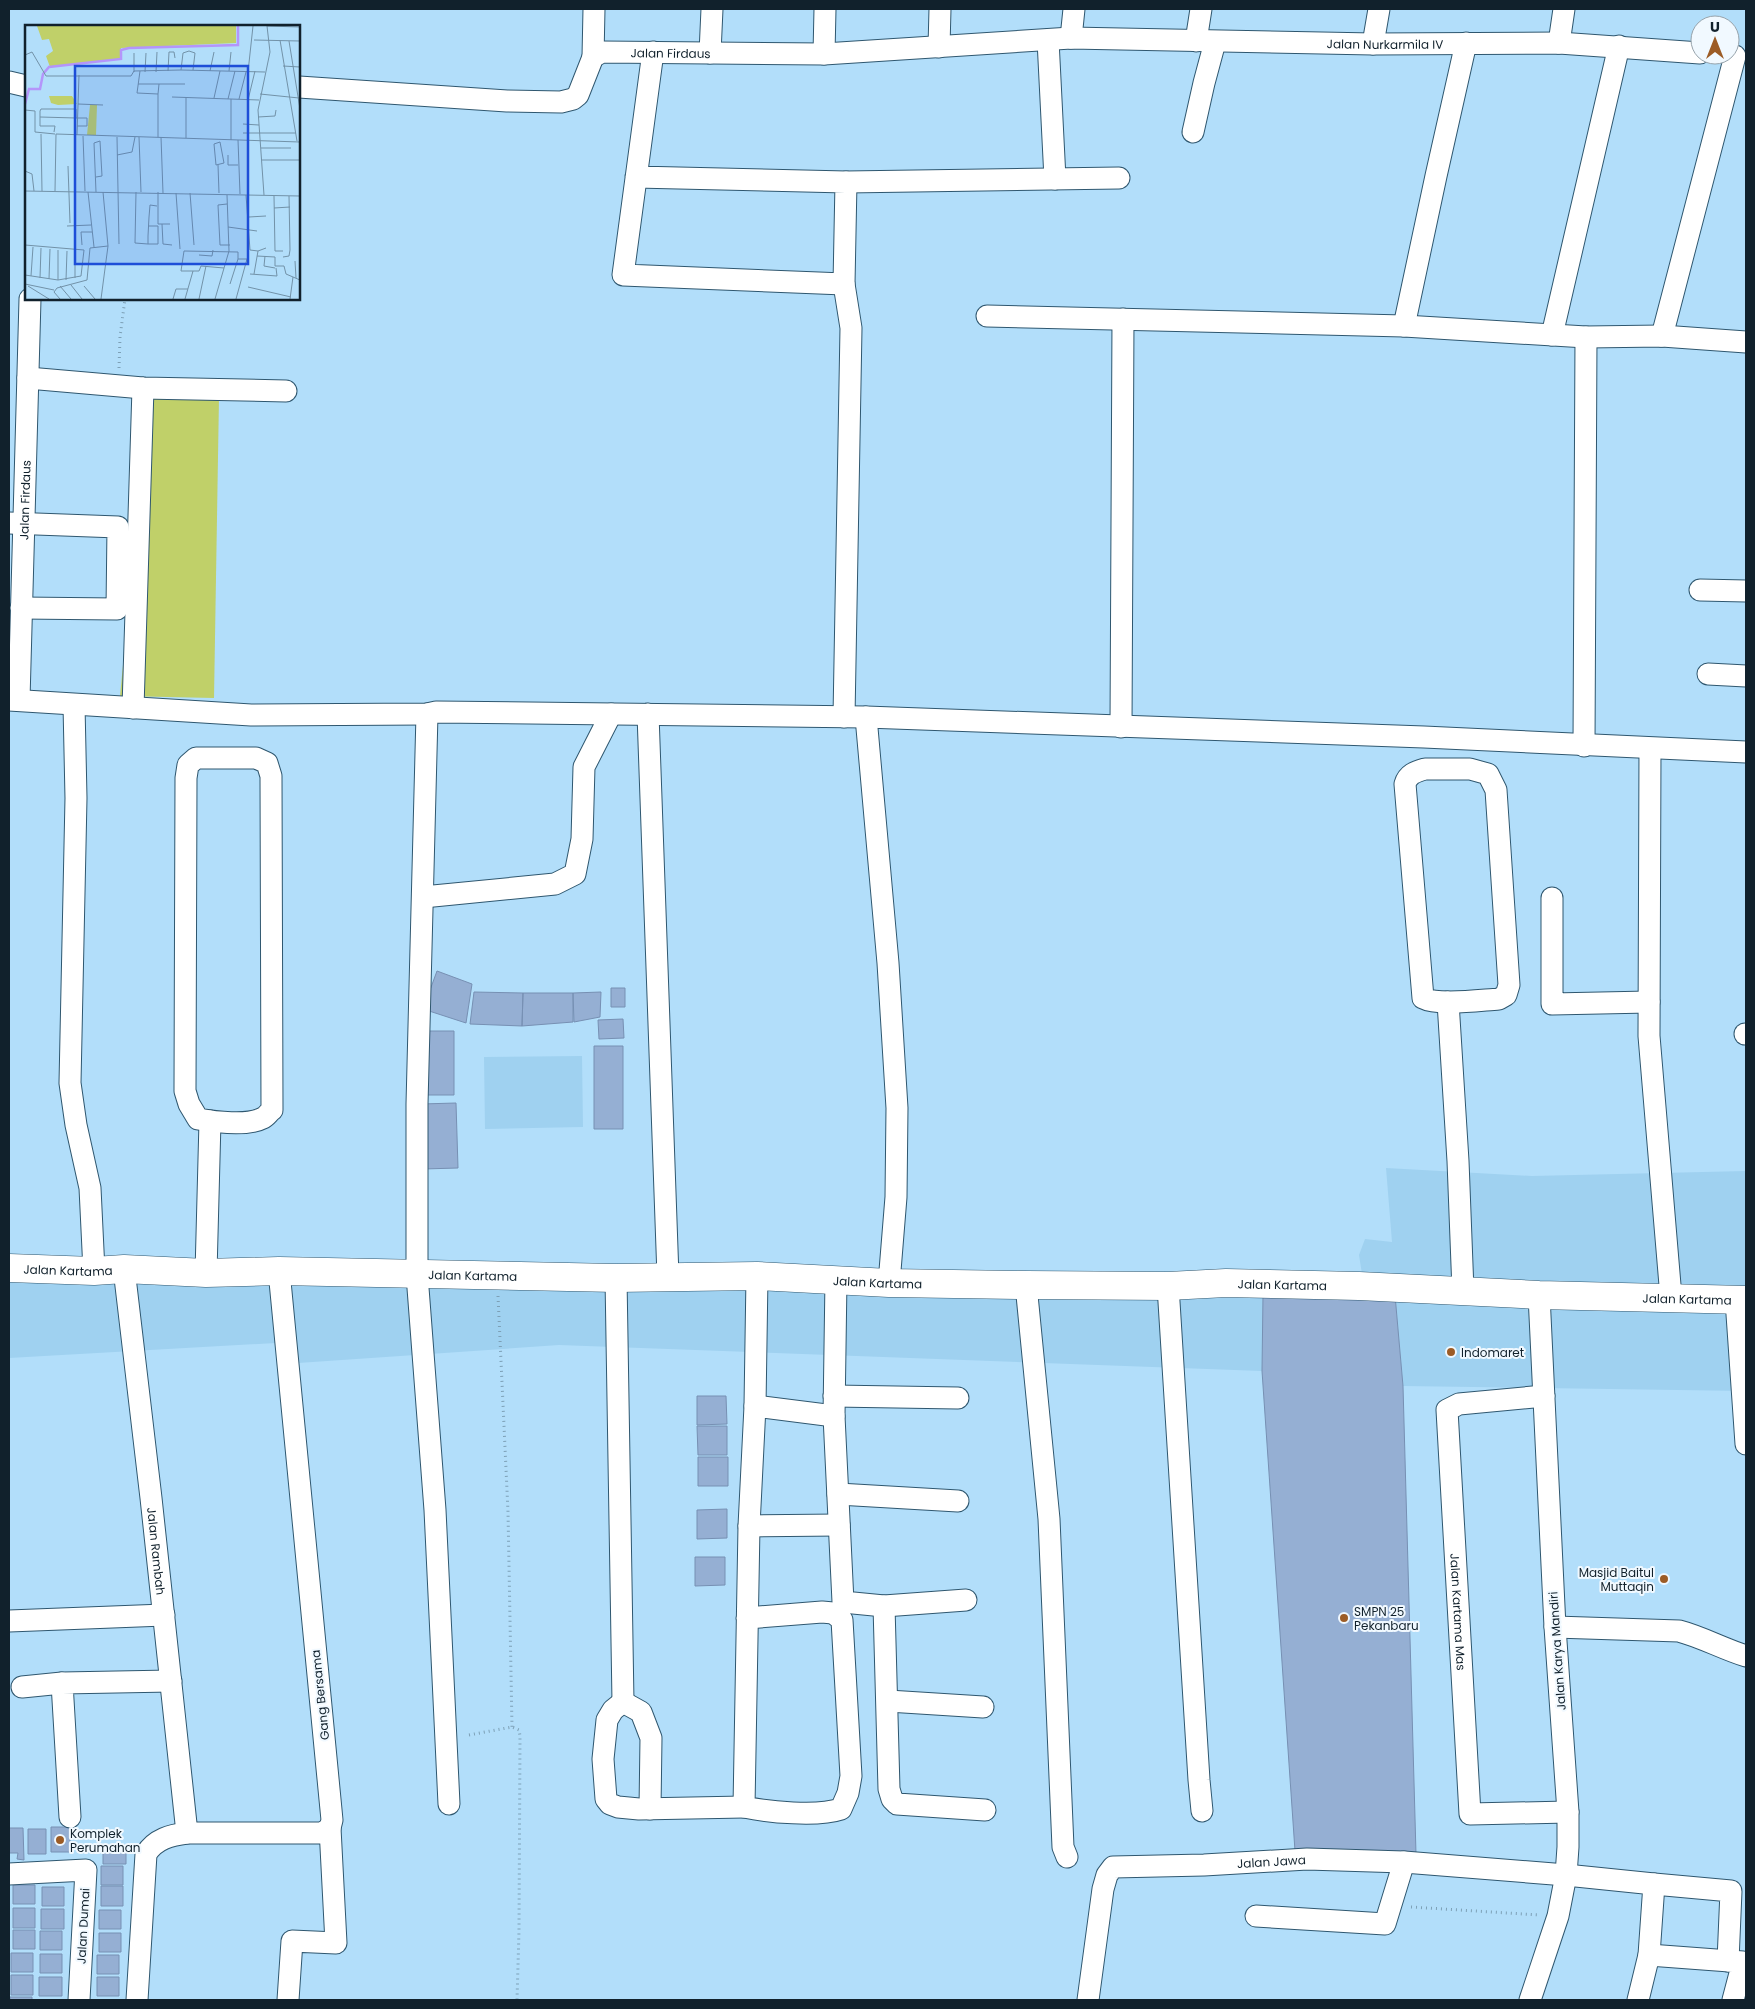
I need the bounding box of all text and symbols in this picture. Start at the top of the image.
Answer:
north arrow [1690,15,1740,65]
text: U [1710,17,1720,37]
inset map [25,25,300,300]
street label: Jalan Nurkarmila IV [1327,35,1443,53]
street label: Jalan Firdaus [630,44,711,61]
street label: Jalan Firdaus [15,460,34,540]
street label: Jalan Kartama [23,1260,113,1280]
street label: Jalan Kartama [428,1266,518,1284]
street label: Jalan Kartama [832,1272,922,1292]
street label: Jalan Kartama [1238,1275,1327,1294]
street label: Jalan Kartama [1642,1289,1732,1308]
place label: Indomaret [1461,1344,1524,1361]
marker: Indomaret [1445,1346,1457,1358]
street label: Jalan Rambah [144,1506,170,1596]
street label: Jalan Kartama Mas [1447,1553,1470,1671]
place label: Masjid Baitul Muttaqin [1579,1564,1654,1595]
marker: Masjid Baitul Muttaqin [1658,1573,1670,1585]
street label: Jalan Karya Mandiri [1544,1591,1570,1711]
place label: SMPN 25 Pekanbaru [1354,1603,1419,1634]
marker: SMPN 25 Pekanbaru [1338,1612,1350,1624]
street label: Gang Bersama [307,1649,333,1741]
place label: Komplek Perumahan [70,1825,141,1856]
marker: Komplek Perumahan [54,1834,66,1846]
street label: Jalan Jawa [1236,1851,1306,1872]
street label: Jalan Dumai [73,1888,93,1964]

